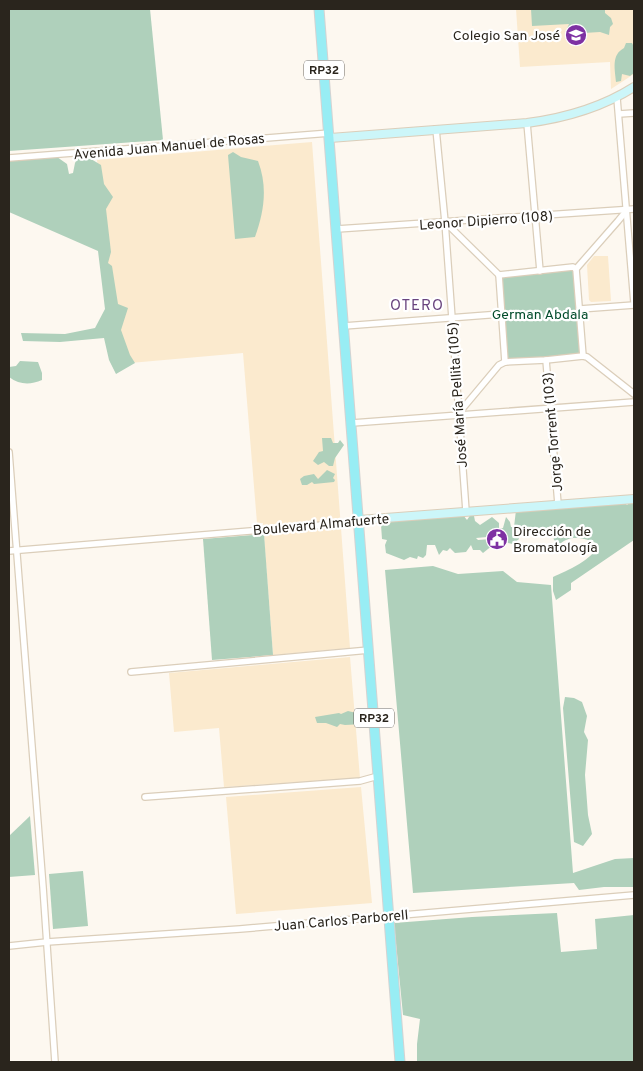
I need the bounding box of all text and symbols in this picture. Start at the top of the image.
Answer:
school or university icon: Colegio San José [564,23,588,47]
place label: Colegio San José [453,28,560,45]
road number: RP32 [304,60,344,80]
street label: Avenida Juan Manuel de Rosas [73,131,266,164]
street label: Leonor Dipierro (108) [419,208,554,235]
district label: OTERO [390,297,444,316]
park label: German Abdala [492,307,588,324]
street label: José María Pellita (105) [445,321,472,468]
street label: Jorge Torrent (103) [540,372,567,492]
street label: Boulevard Almafuerte [252,511,390,540]
place label: Dirección de Bromatología [513,524,598,557]
public building icon: Dirección de Bromatología [485,527,509,551]
road number: RP32 [354,708,394,728]
street label: Juan Carlos Parborell [273,907,409,936]

